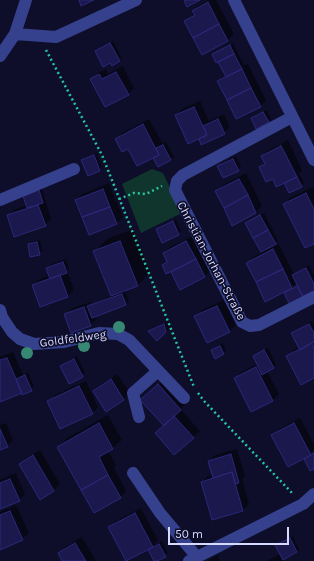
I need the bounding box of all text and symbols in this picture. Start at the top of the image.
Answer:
street label: Christian-Jorhan-Straße [174,199,248,323]
street label: Goldfeldweg [39,327,107,351]
scale bar [170,519,291,545]
text: 50 m [175,527,203,541]

